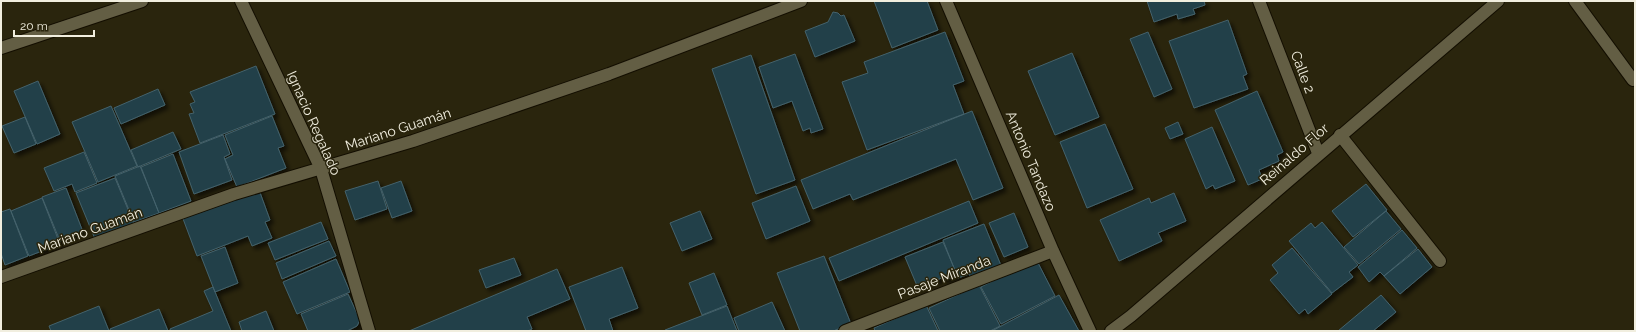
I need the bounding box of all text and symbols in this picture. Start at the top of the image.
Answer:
scale bar [14,12,94,38]
text: 20 m [20,19,48,33]
street label: Calle 2 [1288,49,1318,95]
street label: Ignacio Regalado [284,68,344,178]
street label: Mariano Guamán [343,104,453,154]
street label: Antonio Tandazo [1003,108,1059,214]
street label: Reinaldo Flor [1256,120,1332,188]
street label: Mariano Guamán [36,204,144,256]
street label: Pasaje Miranda [895,252,993,302]

